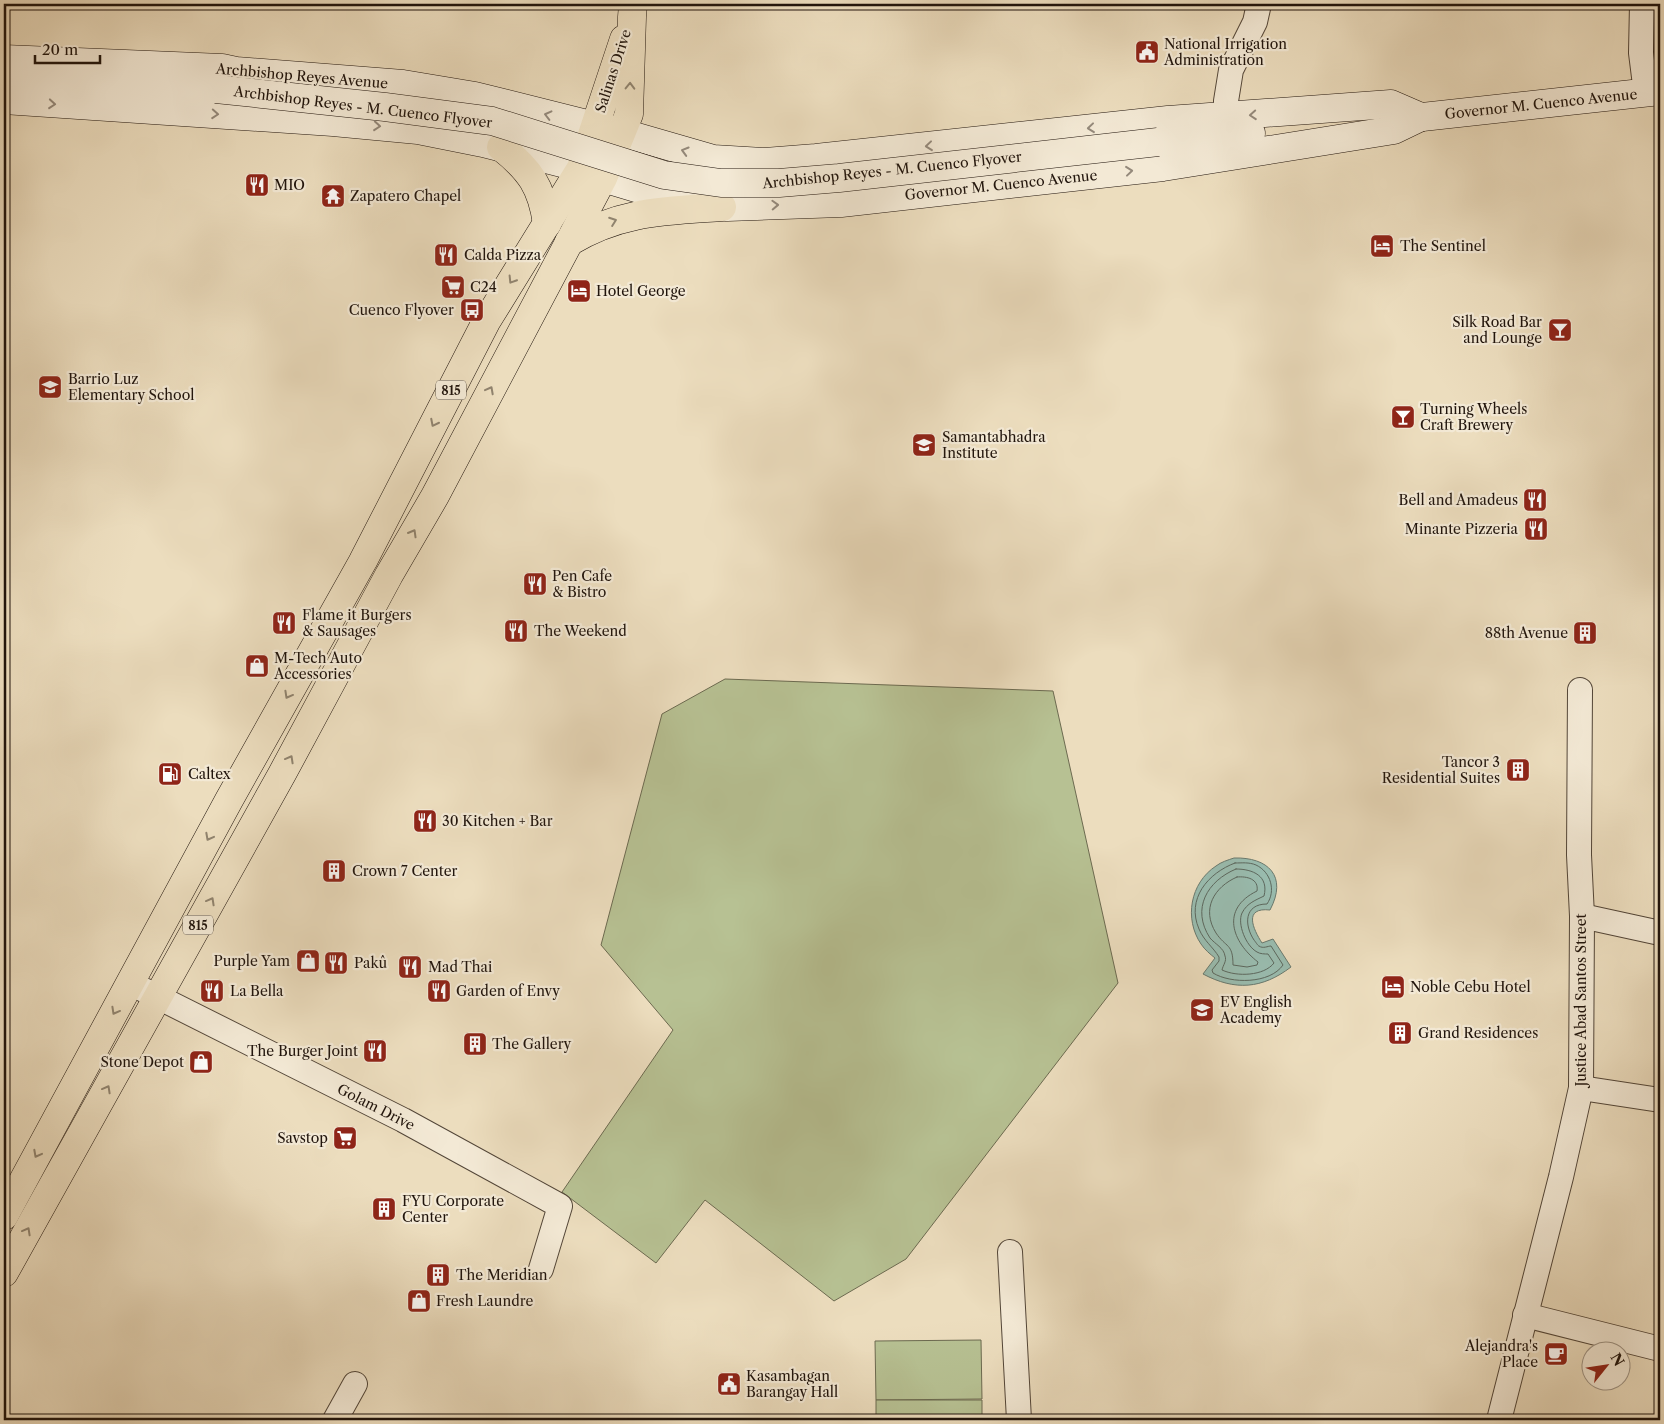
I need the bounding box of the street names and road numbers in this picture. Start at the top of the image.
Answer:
street label: Salinas Drive [591,27,635,115]
street label: Archbishop Reyes Avenue [214,59,389,93]
street label: Archbishop Reyes - M. Cuenco Flyover [232,82,493,132]
street label: Governor M. Cuenco Avenue [1444,85,1638,123]
street label: Archbishop Reyes - M. Cuenco Flyover [761,147,1023,193]
street label: Governor M. Cuenco Avenue [904,166,1098,204]
road number: 815 [436,380,466,400]
street label: Justice Abad Santos Street [1572,913,1590,1089]
road number: 815 [183,916,213,934]
street label: Golam Drive [334,1080,418,1134]

